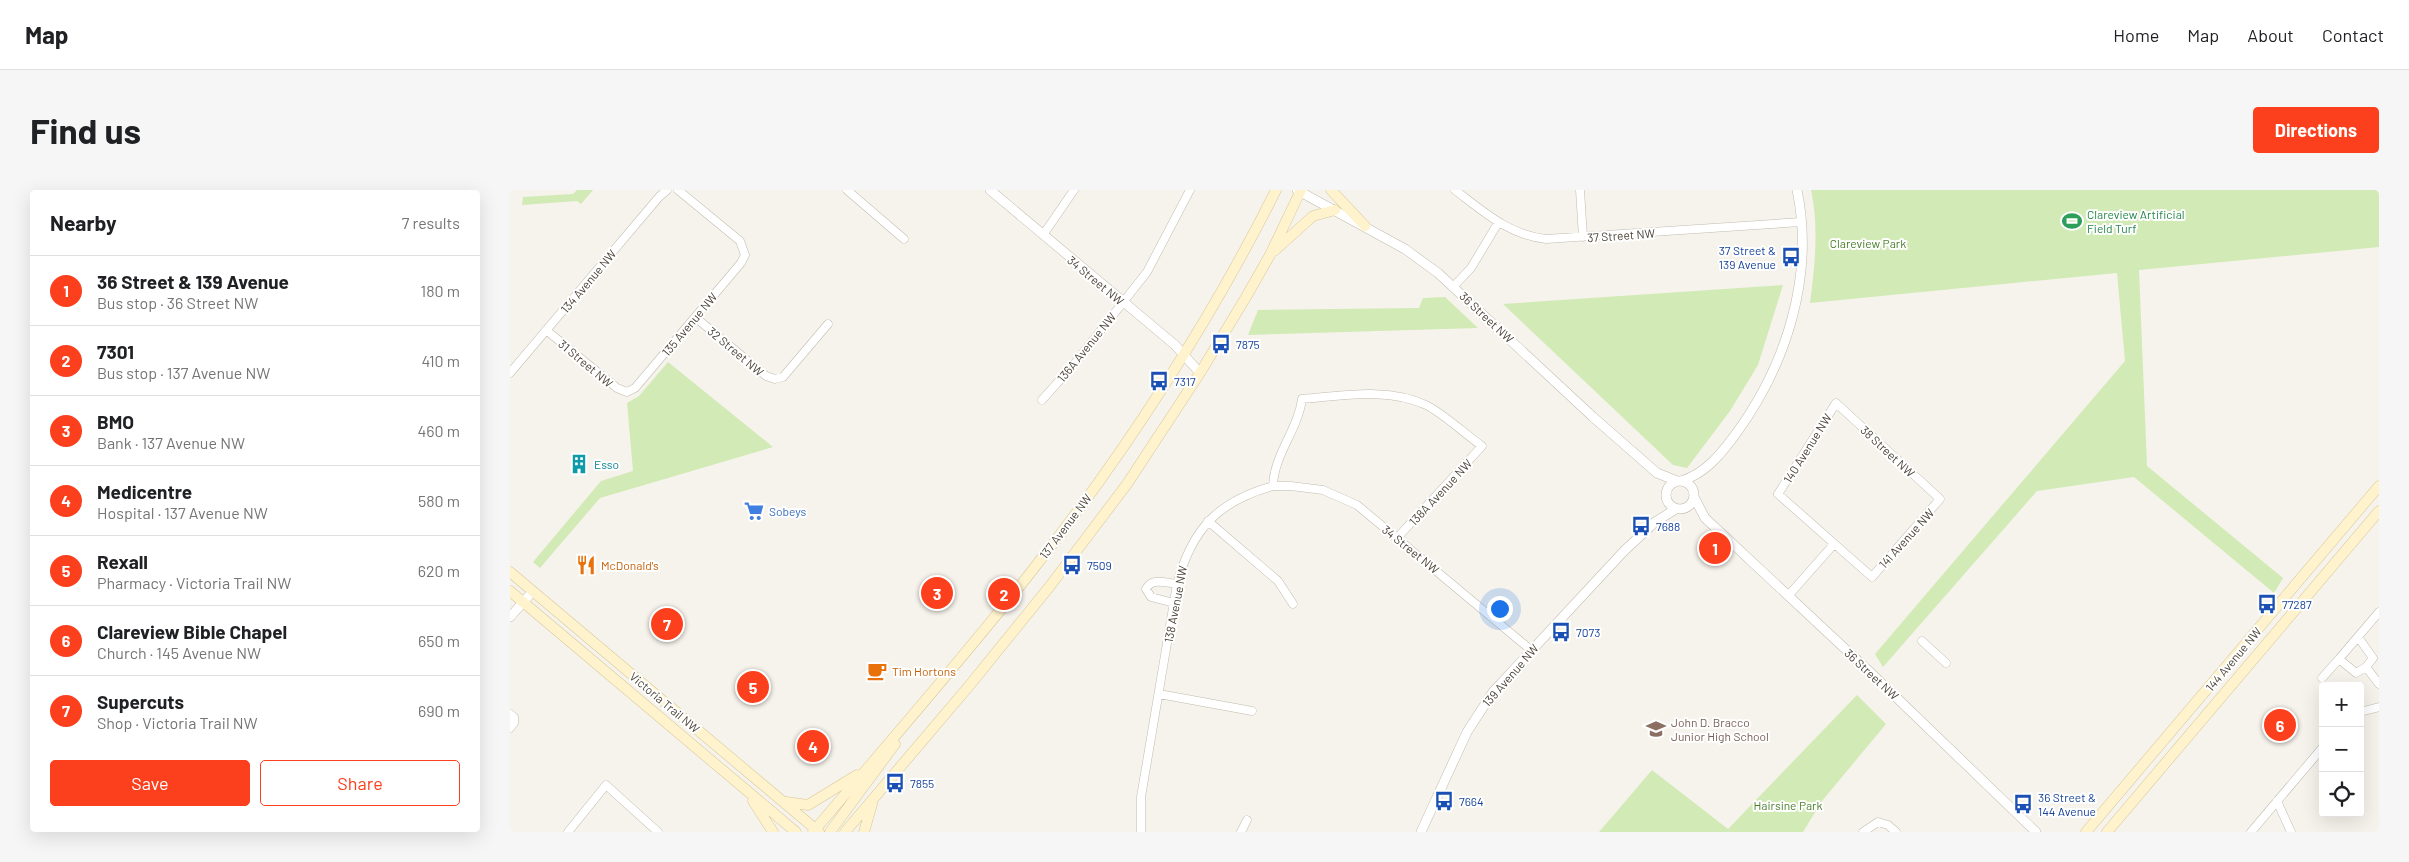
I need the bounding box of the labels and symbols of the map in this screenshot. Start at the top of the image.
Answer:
place label: Clareview Artificial Field Turf [2087,207,2185,235]
sports icon: Clareview Artificial Field Turf [2061,210,2083,232]
street label: 37 Street NW [1587,226,1656,244]
park label: Clareview Park [1830,236,1906,250]
place label: 37 Street & 139 Avenue [1719,243,1776,271]
street label: 134 Avenue NW [557,246,619,316]
bus stop icon: 37 Street & 139 Avenue [1780,246,1802,268]
street label: 34 Street NW [1065,252,1127,308]
street label: 36 Street NW [1457,288,1517,346]
street label: 135 Avenue NW [659,289,720,358]
street label: 136A Avenue NW [1054,309,1119,385]
street label: 32 Street NW [705,324,767,379]
bus stop icon: 7875 [1210,333,1232,355]
street label: 31 Street NW [556,336,616,390]
place label: 7875 [1236,337,1260,351]
bus stop icon: 7317 [1148,370,1170,392]
place label: 7317 [1174,374,1196,388]
street label: 140 Avenue NW [1780,410,1834,485]
street label: 38 Street NW [1858,422,1918,480]
building icon: Esso [568,453,590,475]
street label: 138A Avenue NW [1406,456,1475,528]
place label: Esso [594,457,619,471]
street label: 137 Avenue NW [1036,490,1094,561]
supermarket icon: Sobeys [743,500,765,522]
place label: Sobeys [769,504,806,518]
street label: 141 Avenue NW [1876,505,1937,571]
bus stop icon: 7688 [1630,515,1652,537]
place label: 7688 [1656,519,1680,533]
street label: 34 Street NW [1380,522,1443,576]
pin: 1 [1699,529,1731,567]
restaurant icon: McDonald's [575,554,597,576]
bus stop icon: 7509 [1061,554,1083,576]
place label: McDonald's [601,558,659,572]
place label: 7509 [1087,558,1112,572]
street label: 138 Avenue NW [1161,564,1189,644]
pin: 3 [921,574,953,612]
pin: 2 [988,575,1020,613]
bus stop icon: 77287 [2256,593,2278,615]
your location [1487,596,1513,622]
place label: 77287 [2282,597,2312,611]
pin: 7 [651,605,683,643]
bus stop icon: 7073 [1550,621,1572,643]
street label: 144 Avenue NW [2202,624,2264,694]
place label: 7073 [1576,625,1600,639]
street label: 139 Avenue NW [1479,641,1541,709]
street label: 36 Street NW [1842,645,1902,703]
cafe icon: Tim Hortons [866,660,888,682]
place label: Tim Hortons [892,664,956,678]
pin: 5 [737,668,769,706]
street label: Victoria Trail NW [627,669,703,735]
pin: 6 [2264,706,2296,744]
place label: John D. Bracco Junior High School [1671,715,1769,743]
school or university icon: John D. Bracco Junior High School [1645,718,1667,740]
pin: 4 [797,727,829,765]
bus stop icon: 7855 [884,772,906,794]
place label: 7855 [910,776,934,790]
bus stop icon: 7664 [1433,790,1455,812]
place label: 36 Street & 144 Avenue [2038,790,2096,818]
bus stop icon: 36 Street & 144 Avenue [2012,793,2034,815]
place label: 7664 [1459,794,1484,808]
park label: Hairsine Park [1754,798,1822,812]

